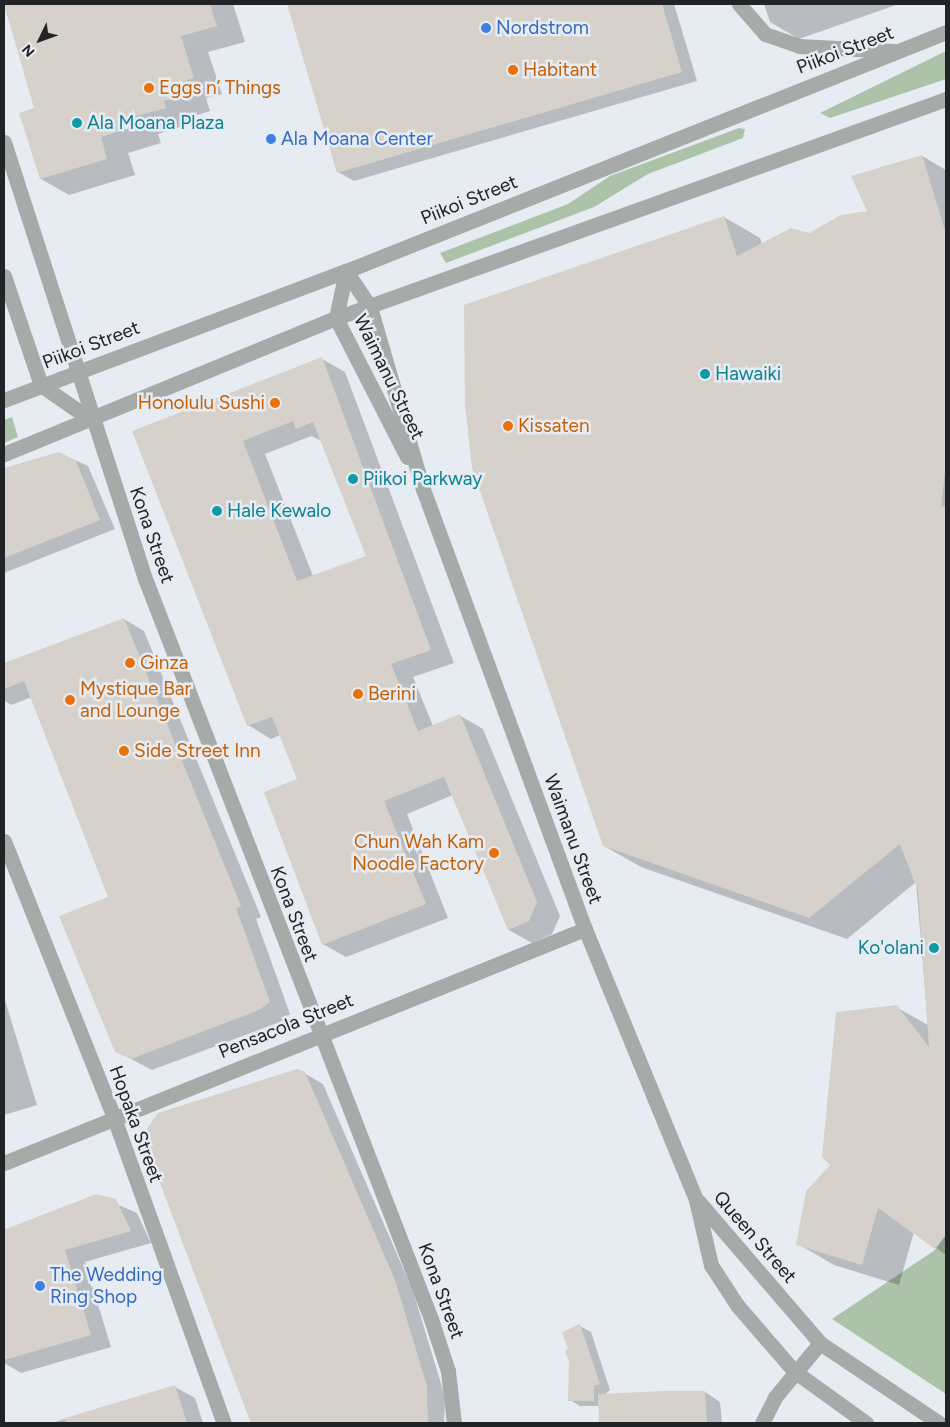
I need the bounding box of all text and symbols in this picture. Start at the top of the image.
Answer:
north arrow [15,15,65,65]
place label: Nordstrom [496,17,589,39]
street label: Piikoi Street [793,21,897,79]
marker: Nordstrom [480,22,492,34]
text: N [19,41,38,60]
place label: Habitant [523,59,597,81]
marker: Habitant [507,64,519,76]
place label: Eggs n’ Things [159,77,281,99]
marker: Eggs n’ Things [143,82,155,94]
place label: Ala Moana Plaza [87,112,224,134]
marker: Ala Moana Plaza [71,117,83,129]
place label: Ala Moana Center [281,128,433,150]
marker: Ala Moana Center [265,133,277,145]
street label: Piikoi Street [417,170,521,230]
street label: Waimanu Street [349,311,429,443]
street label: Piikoi Street [39,316,143,374]
place label: Hawaiki [715,363,781,385]
marker: Hawaiki [699,368,711,380]
place label: Honolulu Sushi [138,392,265,414]
marker: Honolulu Sushi [269,397,281,409]
place label: Kissaten [518,415,590,437]
marker: Kissaten [502,420,514,432]
place label: Piikoi Parkway [363,468,482,490]
marker: Piikoi Parkway [347,473,359,485]
street label: Kona Street [125,484,179,586]
place label: Hale Kewalo [227,500,331,522]
marker: Hale Kewalo [211,505,223,517]
place label: Ginza [140,652,188,674]
marker: Ginza [124,657,136,669]
place label: Mystique Bar and Lounge [80,678,191,722]
place label: Berini [368,683,416,705]
marker: Berini [352,688,364,700]
marker: Mystique Bar and Lounge [64,694,76,706]
place label: Side Street Inn [134,740,261,762]
marker: Side Street Inn [118,745,130,757]
street label: Waimanu Street [539,771,607,907]
place label: Chun Wah Kam Noodle Factory [352,831,484,875]
marker: Chun Wah Kam Noodle Factory [488,847,500,859]
street label: Kona Street [265,863,323,965]
place label: Ko'olani [858,937,924,959]
marker: Ko'olani [928,942,940,954]
street label: Pensacola Street [215,989,357,1063]
street label: Hopaka Street [104,1062,168,1186]
street label: Queen Street [709,1186,801,1288]
street label: Kona Street [413,1240,469,1342]
place label: The Wedding Ring Shop [50,1264,162,1308]
marker: The Wedding Ring Shop [34,1280,46,1292]

